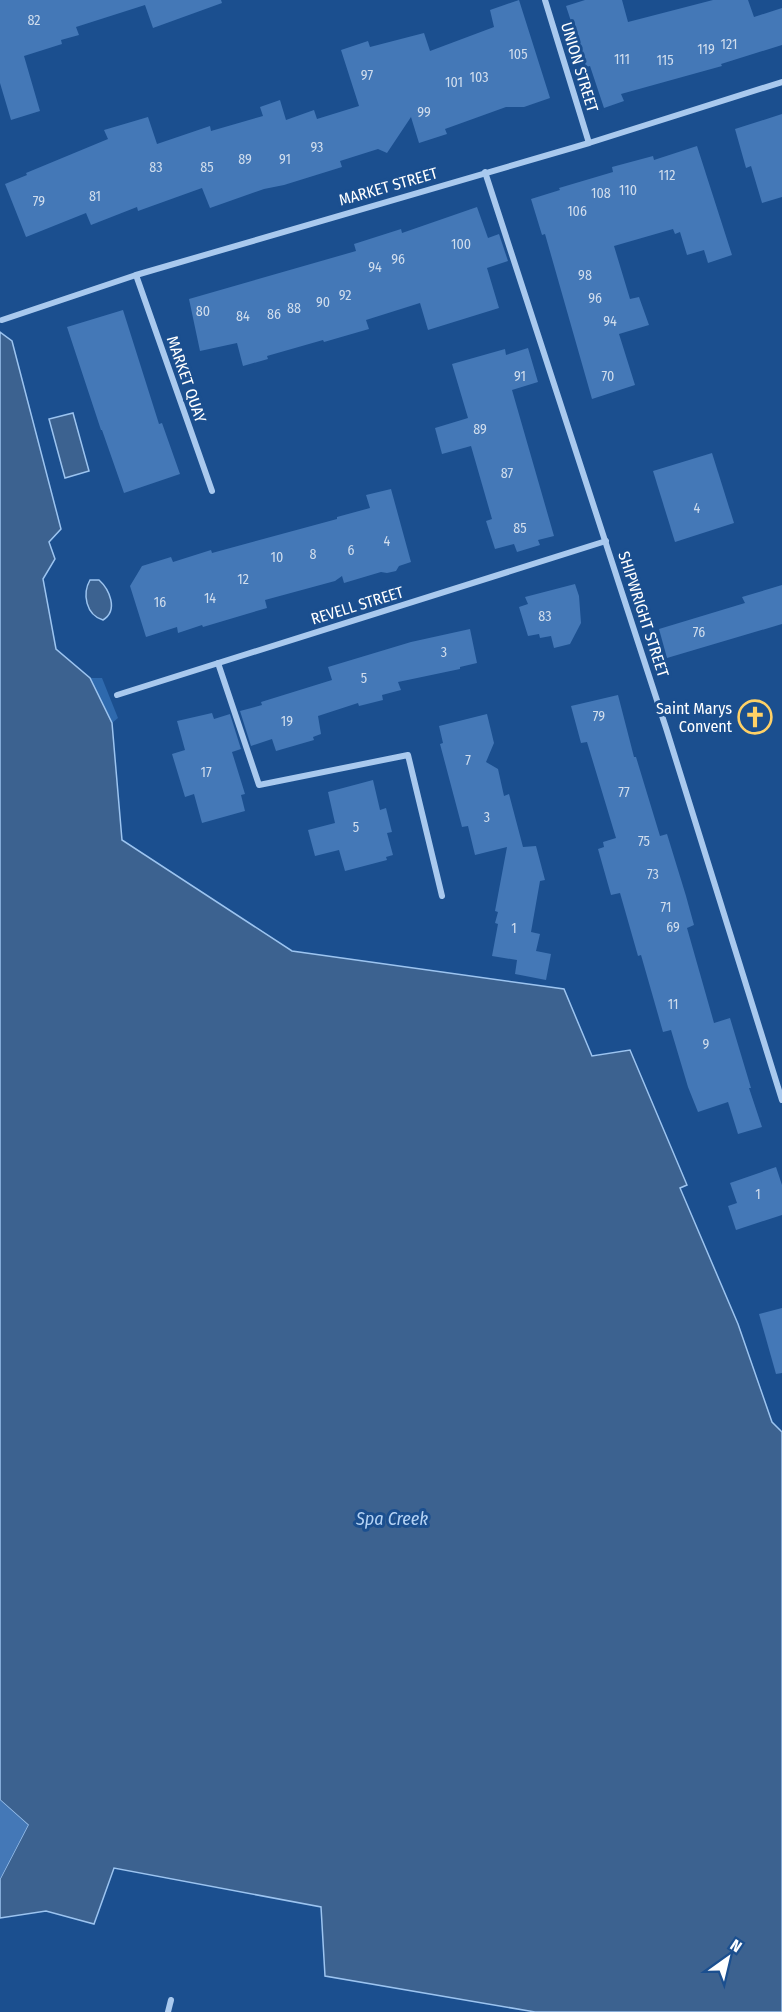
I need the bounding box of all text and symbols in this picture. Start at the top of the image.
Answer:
house number: 82 [27,12,41,29]
street label: UNION STREET [557,20,602,115]
house number: 121 [721,36,737,53]
house number: 119 [697,41,715,58]
house number: 105 [508,46,528,63]
house number: 111 [614,51,630,68]
house number: 115 [656,52,674,69]
house number: 97 [361,67,373,84]
house number: 103 [470,69,488,86]
house number: 101 [445,74,463,91]
house number: 99 [417,104,431,121]
house number: 93 [311,139,323,156]
house number: 89 [238,151,252,168]
house number: 91 [279,151,291,168]
house number: 83 [149,159,163,176]
house number: 85 [200,159,214,176]
street label: MARKET STREET [337,163,440,210]
house number: 112 [659,167,675,184]
house number: 110 [619,182,637,199]
house number: 108 [591,185,611,202]
house number: 81 [89,188,101,205]
house number: 79 [33,193,45,210]
house number: 106 [567,203,587,220]
house number: 100 [451,236,471,253]
house number: 96 [391,251,405,268]
house number: 94 [368,259,382,276]
house number: 98 [578,267,592,284]
house number: 92 [339,287,351,304]
house number: 96 [588,290,602,307]
house number: 90 [316,294,330,311]
house number: 88 [287,300,301,317]
house number: 80 [196,303,210,320]
house number: 86 [267,306,281,323]
house number: 84 [236,308,250,325]
house number: 94 [603,313,617,330]
street label: MARKET QUAY [163,333,210,425]
house number: 91 [514,368,526,385]
house number: 70 [602,368,614,385]
house number: 89 [473,421,487,438]
house number: 87 [501,465,514,482]
house number: 4 [694,500,701,517]
house number: 85 [513,520,527,537]
house number: 4 [384,533,391,550]
house number: 6 [348,542,355,559]
house number: 8 [310,546,317,563]
house number: 10 [271,549,283,566]
street label: SHIPWRIGHT STREET [614,549,673,680]
house number: 12 [237,571,249,588]
street label: REVELL STREET [308,582,406,629]
house number: 14 [204,590,216,607]
house number: 16 [154,594,166,611]
house number: 83 [538,608,552,625]
house number: 76 [693,624,705,641]
house number: 3 [441,644,447,661]
house number: 5 [361,670,367,687]
place label: Saint Marys Convent [656,699,733,736]
church icon: Saint Marys Convent [737,699,773,735]
house number: 79 [593,708,605,725]
house number: 19 [281,713,293,730]
house number: 7 [465,752,471,769]
house number: 17 [200,764,212,781]
house number: 77 [618,784,630,801]
house number: 3 [484,809,490,826]
house number: 5 [353,819,359,836]
house number: 75 [638,833,650,850]
house number: 73 [647,866,659,883]
house number: 71 [661,899,671,916]
house number: 69 [666,919,680,936]
house number: 1 [511,920,517,937]
house number: 11 [668,996,678,1013]
house number: 9 [703,1036,710,1053]
house number: 1 [755,1186,761,1203]
water label: Spa Creek [355,1508,428,1530]
north arrow [698,1928,758,1988]
text: N [727,1935,745,1957]

